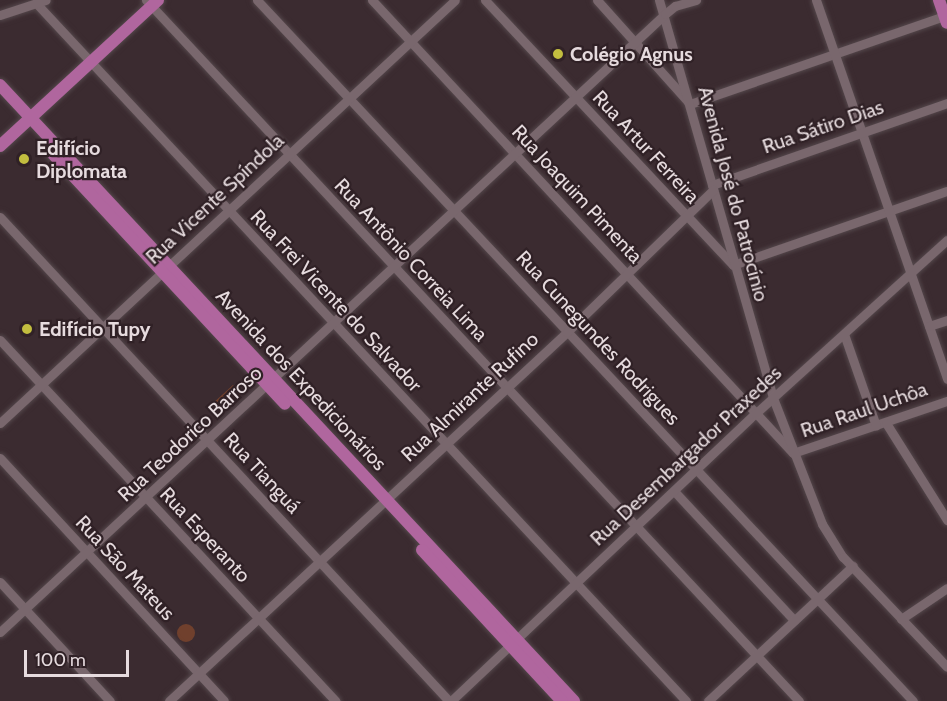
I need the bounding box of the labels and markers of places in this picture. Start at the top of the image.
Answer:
place label: Colégio Agnus [570,42,693,66]
marker: Colégio Agnus [551,47,565,61]
place label: Edifício Diplomata [36,136,127,183]
marker: Edifício Diplomata [17,152,31,166]
place label: Edifício Tupy [39,317,150,341]
marker: Edifício Tupy [20,322,34,336]

